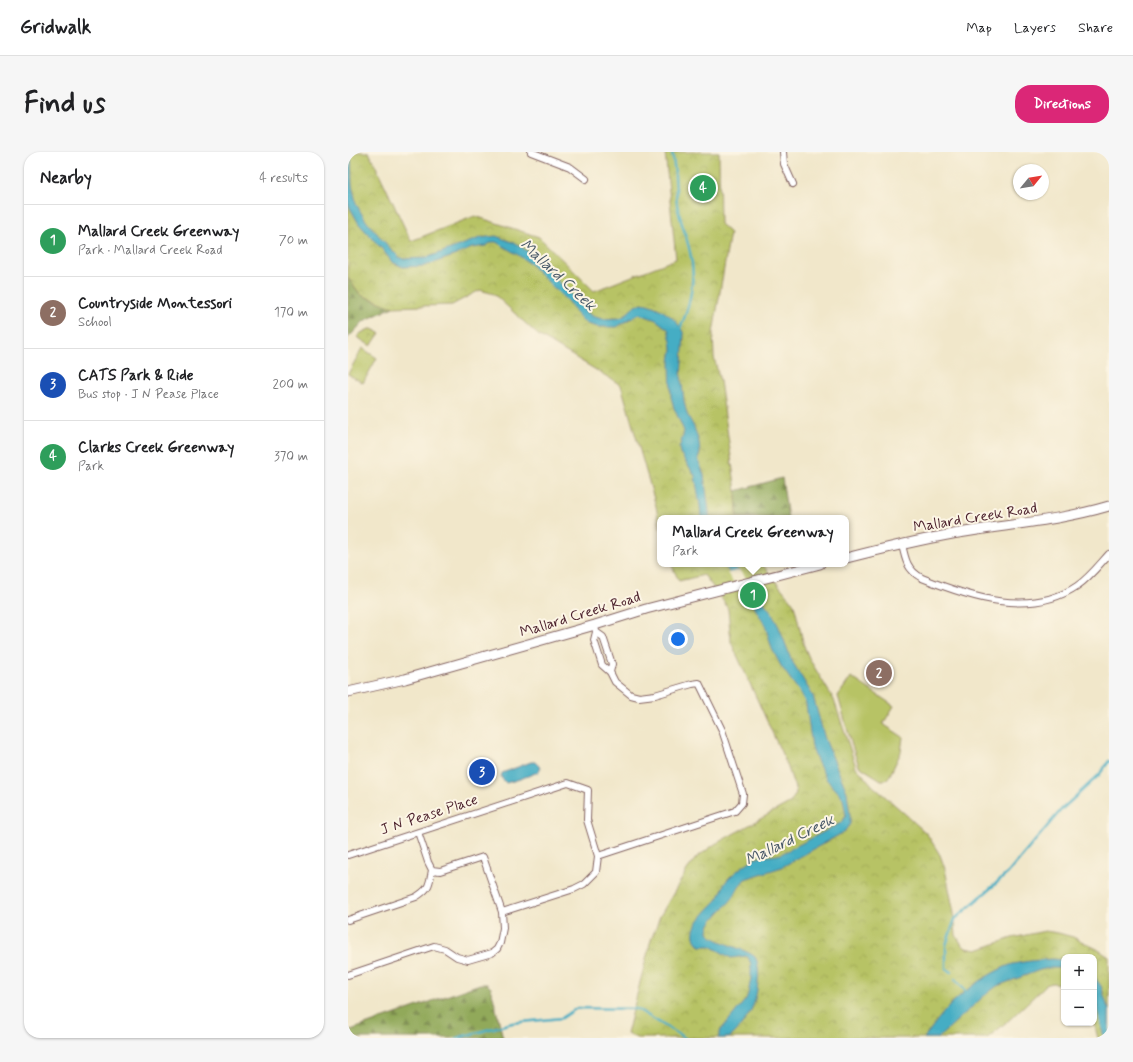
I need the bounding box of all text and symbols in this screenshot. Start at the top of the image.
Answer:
text: Gridwalk [20,15,91,40]
text: Map [966,19,992,37]
text: Layers [1014,19,1056,37]
text: Share [1078,19,1113,37]
button: Directions [1015,85,1109,123]
text: Find us [24,86,105,123]
north arrow [1013,164,1049,200]
text: Nearby [40,167,92,189]
text: 4 results [259,170,308,187]
pin: 4 [690,173,716,203]
text: Mallard Creek Greenway [78,222,239,242]
text: 1 [50,232,56,249]
text: 70 m [279,232,308,249]
water label: Mallard Creek [515,234,601,316]
text: Park · Mallard Creek Road [78,242,223,259]
text: Countryside Montessori [78,294,232,314]
text: 2 [50,304,56,321]
text: 170 m [274,304,308,321]
text: School [78,314,112,331]
text: CATS Park & Ride [78,366,194,386]
text: 3 [50,376,56,393]
text: 200 m [273,376,308,393]
text: Bus stop · J N Pease Place [78,386,219,403]
text: Clarks Creek Greenway [78,438,234,458]
text: 4 [49,448,57,465]
text: 370 m [274,448,308,465]
text: Park [78,458,104,475]
street label: Mallard Creek Road [912,498,1039,538]
popup [657,515,849,567]
text: Mallard Creek Greenway [672,523,834,543]
text: Park [672,543,698,560]
pin: 1 [740,580,766,610]
street label: Mallard Creek Road [517,587,643,643]
your location [668,629,688,649]
pin: 2 [866,658,892,688]
pin: 3 [469,757,495,787]
street label: J N Pease Place [378,790,481,840]
water label: Mallard Creek [742,809,839,871]
map controls [1061,954,1097,1026]
button: + [1061,954,1097,990]
button: − [1061,990,1097,1026]

